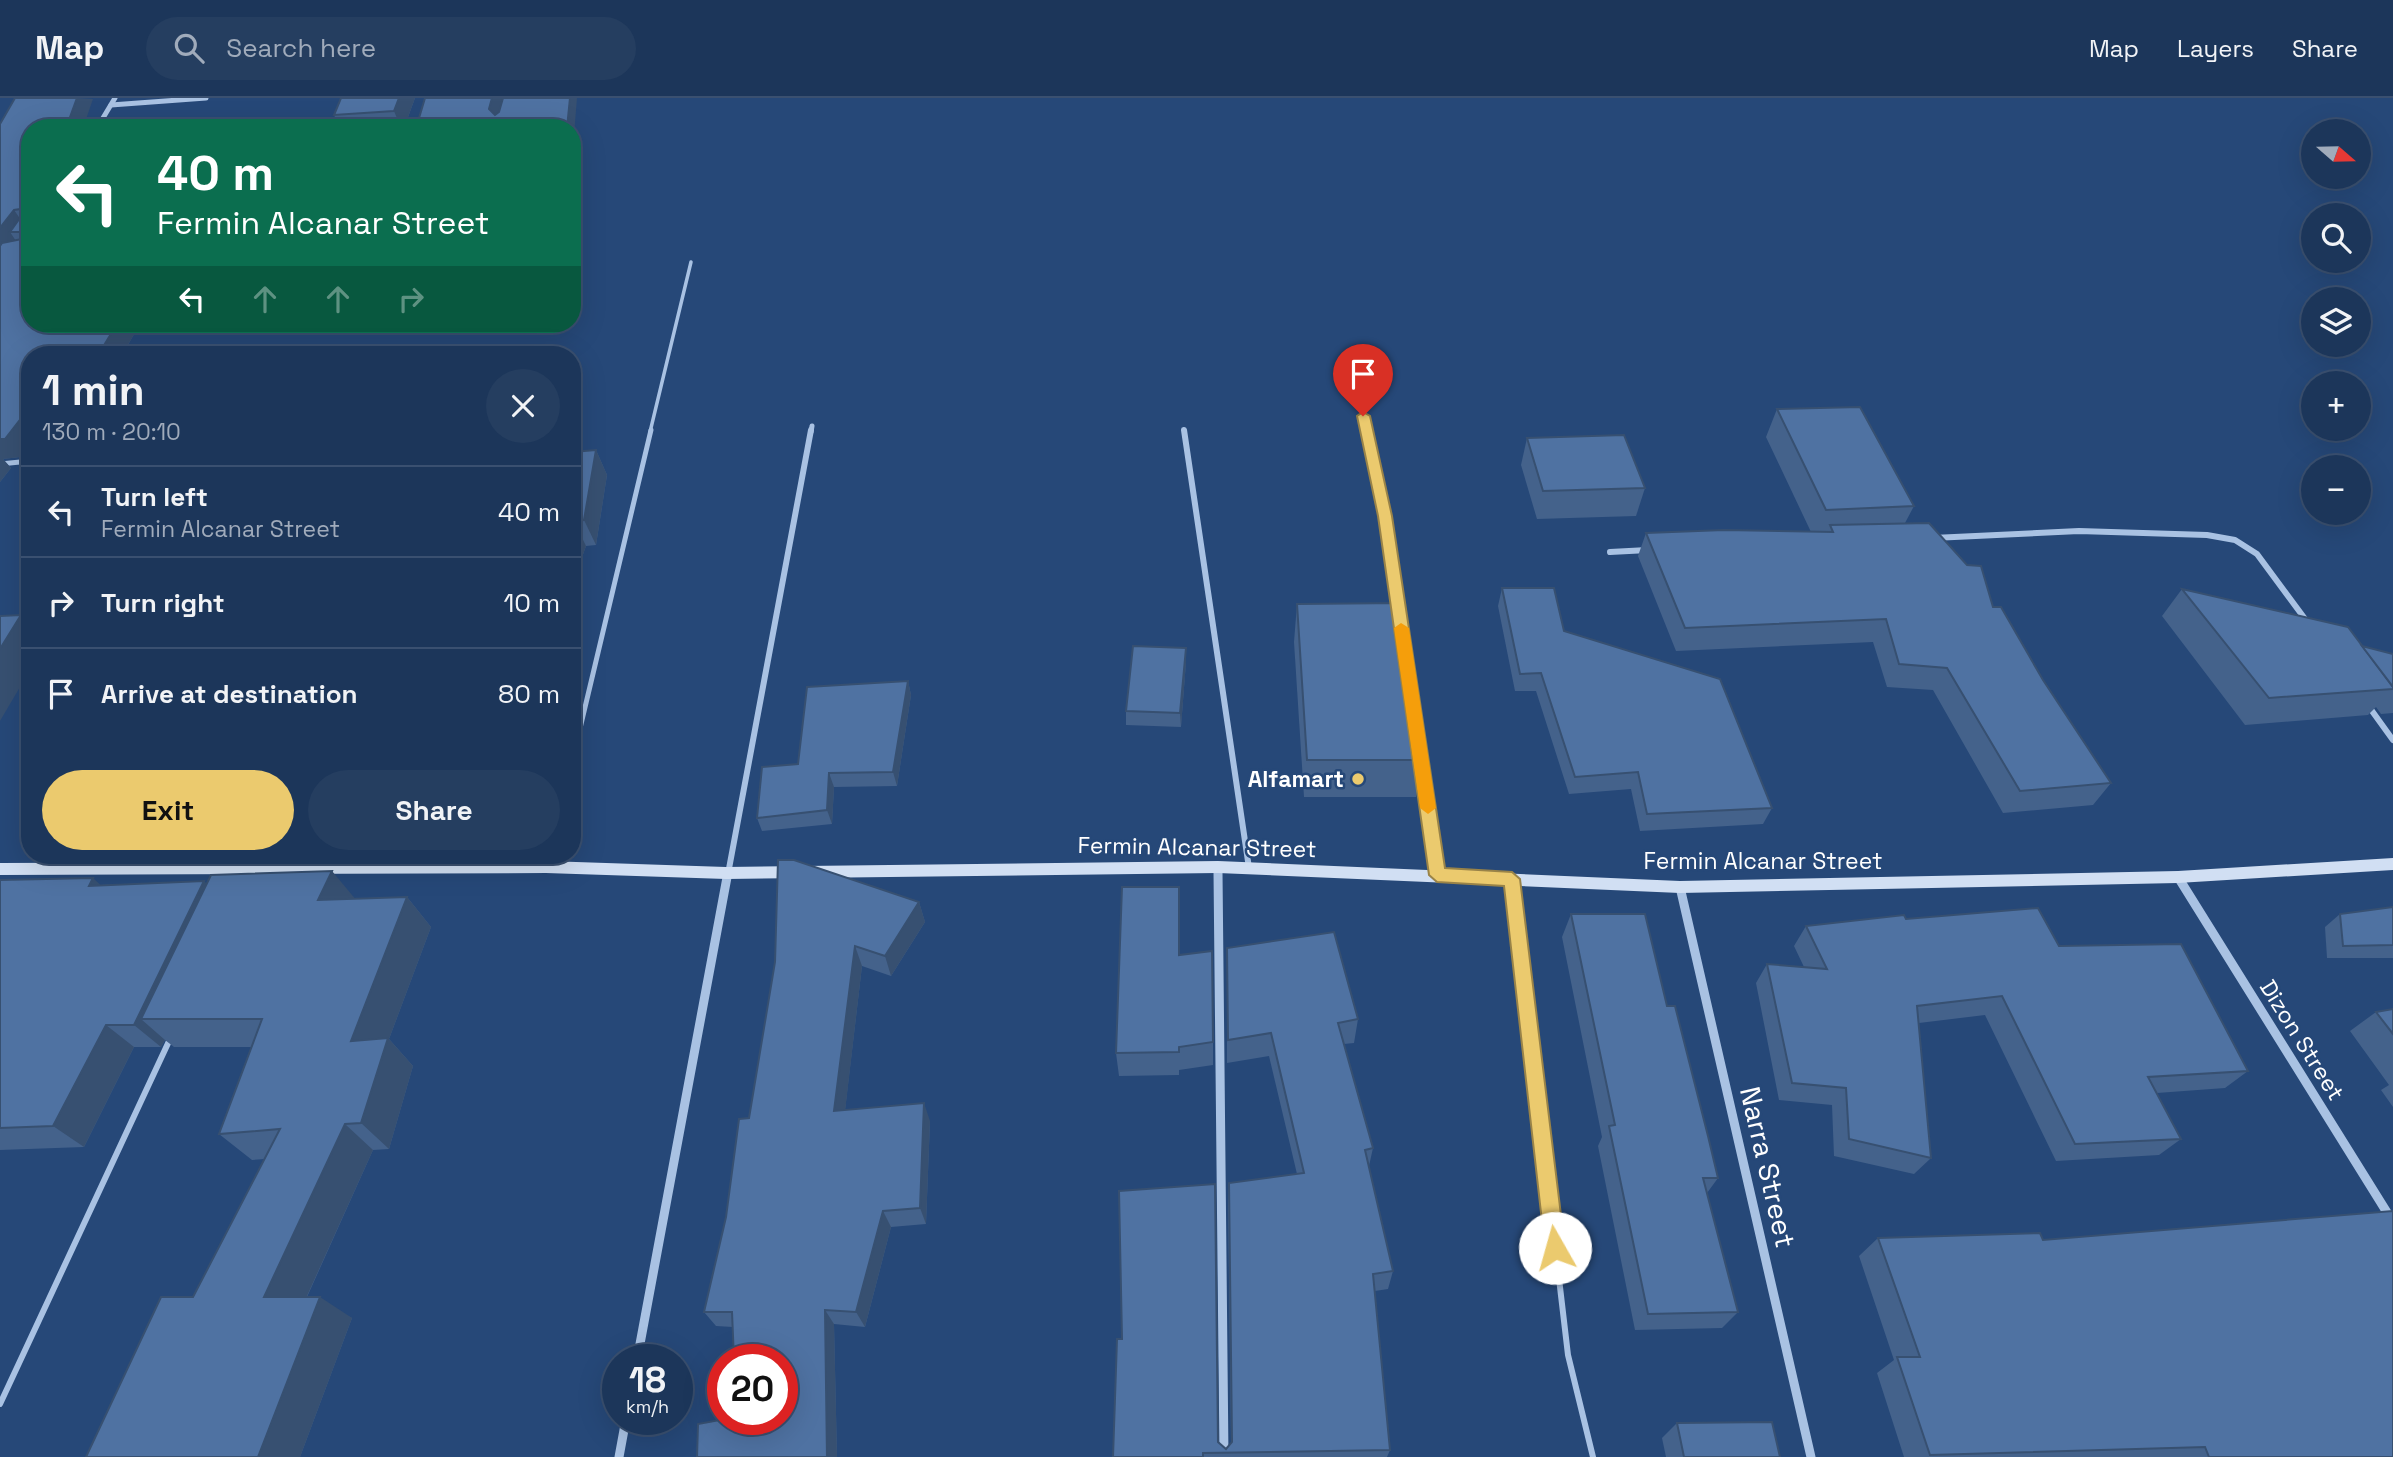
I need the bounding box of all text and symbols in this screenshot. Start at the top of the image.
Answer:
search box [146,17,636,80]
text: Map [35,27,104,69]
icon: search [170,29,208,67]
text: Search here [226,31,376,65]
text: Map [2089,33,2139,64]
text: Layers [2177,33,2254,64]
text: Share [2292,33,2358,64]
north arrow [2301,119,2371,189]
map controls [2301,119,2371,525]
text: 40 m [157,142,274,204]
icon: left [42,147,133,238]
text: Fermin Alcanar Street [157,203,490,243]
button: search [2301,203,2371,273]
icon: left [173,280,211,318]
icon: ahead [246,280,284,318]
icon: ahead [319,280,357,318]
icon: right [392,280,430,318]
button: layers [2301,287,2371,357]
pin [1333,344,1393,416]
icon: arrive [1344,355,1382,393]
text: 1 min [42,364,145,417]
button: close [486,369,560,443]
button: + [2301,371,2371,441]
text: 130 m · 20:10 [42,417,181,447]
button: − [2301,455,2371,525]
text: Turn left [101,480,208,514]
icon: left [42,493,80,531]
text: 40 m [498,495,560,529]
text: Fermin Alcanar Street [101,514,340,544]
icon: right [42,584,80,622]
text: Turn right [101,586,225,620]
text: 10 m [503,586,560,620]
icon: arrive [42,675,80,713]
text: Arrive at destination [101,677,358,711]
text: 80 m [498,677,560,711]
place label: Alfamart [1248,764,1344,794]
button: Exit [42,770,294,850]
button: Share [308,770,560,850]
marker: Alfamart [1350,771,1366,787]
street label: Fermin Alcanar Street [1077,830,1317,864]
street label: Fermin Alcanar Street [1644,846,1882,876]
street label: Dizon Street [2253,974,2351,1106]
street label: Narra Street [1732,1083,1804,1251]
position arrow [1518,1211,1592,1285]
speed limit sign: 20 [707,1344,798,1435]
text: 18 [629,1358,666,1402]
text: km/h [626,1395,669,1418]

